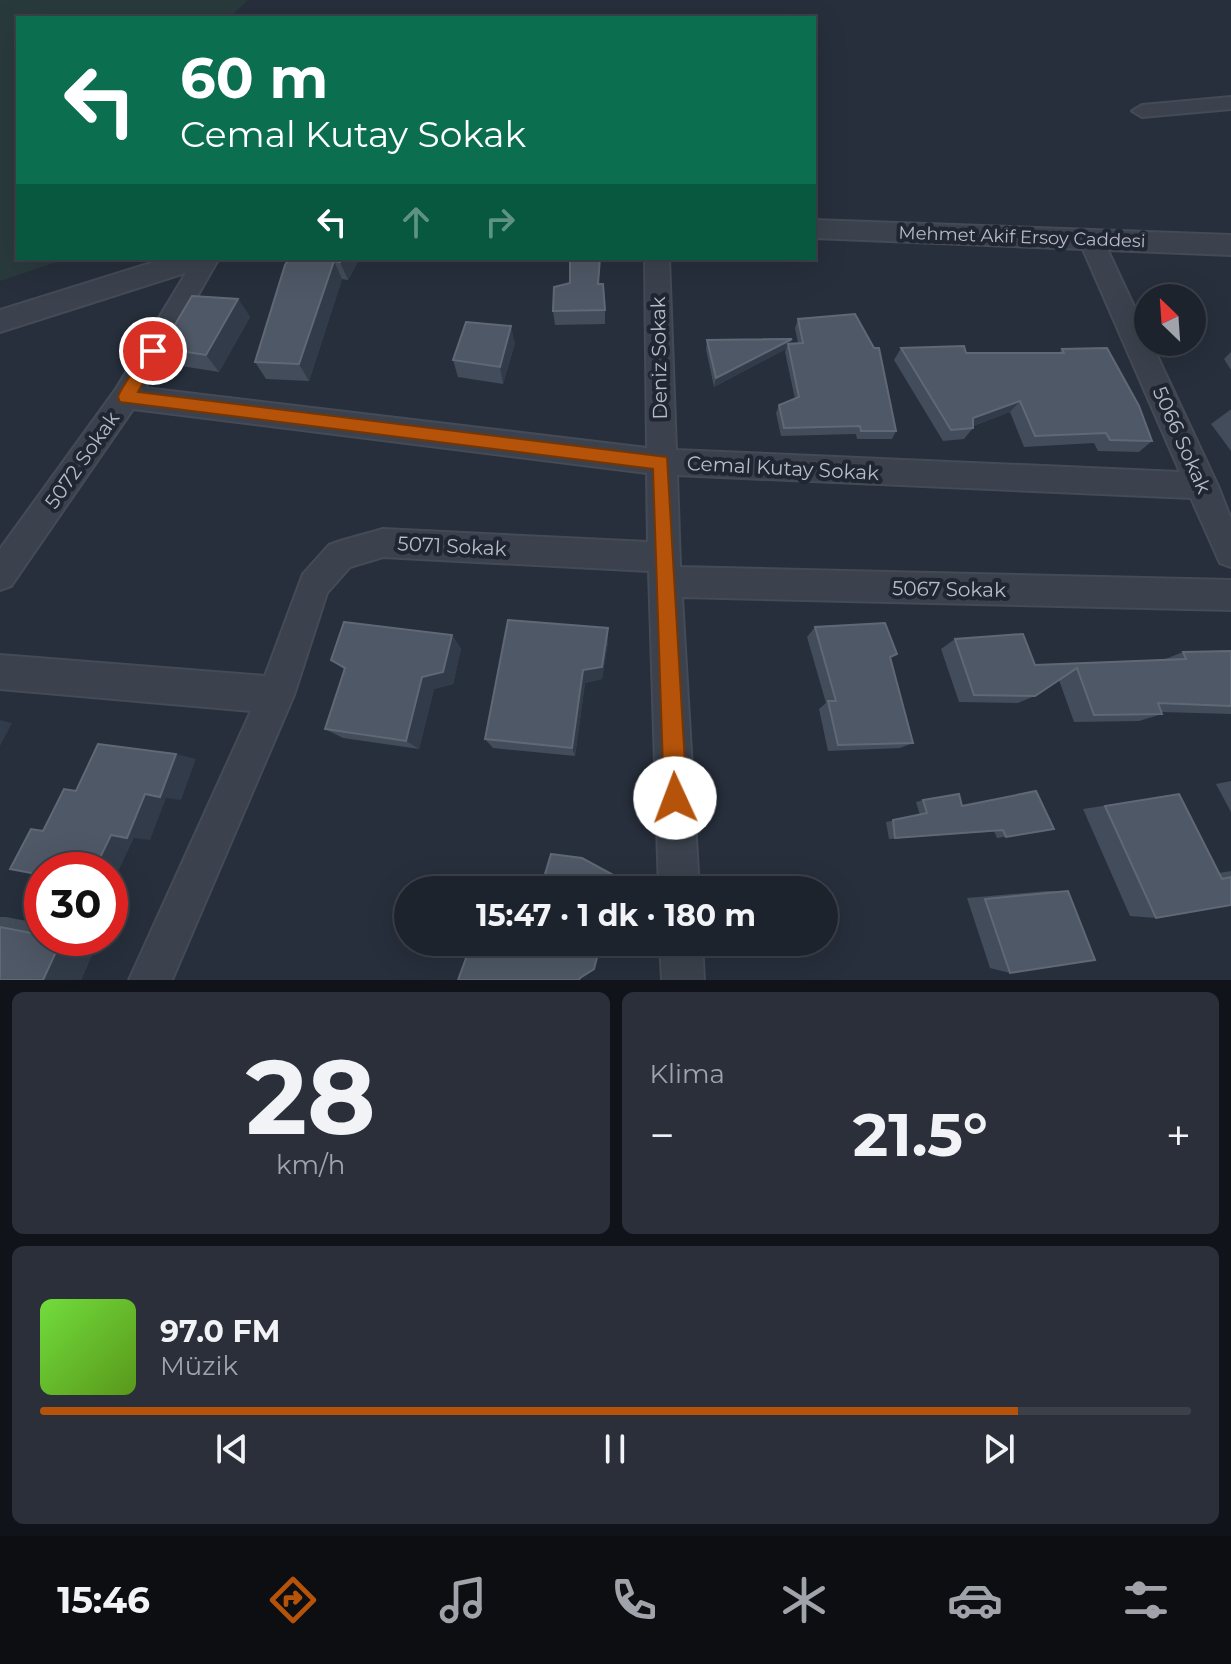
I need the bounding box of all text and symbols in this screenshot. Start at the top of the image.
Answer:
text: 60 m [180,44,328,112]
icon: left [48,48,152,152]
text: Cemal Kutay Sokak [180,112,526,156]
icon: left [310,200,354,244]
icon: ahead [394,200,438,244]
icon: right [478,200,522,244]
street label: Mehmet Akif Ersoy Caddesi [898,222,1146,252]
north arrow [1134,284,1206,356]
map controls [1134,284,1206,356]
street label: Deniz Sokak [646,296,672,420]
pin [119,317,187,385]
icon: arrive [131,329,175,373]
street label: 5066 Sokak [1148,383,1216,497]
street label: 5072 Sokak [40,407,124,513]
street label: Cemal Kutay Sokak [686,451,880,485]
street label: 5071 Sokak [397,531,507,561]
street label: 5067 Sokak [892,576,1006,602]
position arrow [633,756,717,840]
speed limit sign: 30 [24,852,128,956]
text: 15:47 · 1 dk · 180 m [476,897,756,934]
text: 28 [246,1033,376,1160]
text: Klima [650,1058,725,1090]
text: 21.5° [853,1098,988,1171]
text: − [650,1108,675,1162]
text: + [1166,1108,1191,1162]
text: km/h [276,1149,345,1181]
text: 97.0 FM [160,1313,280,1350]
text: Müzik [160,1350,238,1382]
icon: previous [210,1427,254,1471]
icon: pause [593,1427,637,1471]
icon: next [977,1427,1021,1471]
icon: directions [265,1572,321,1628]
icon: music [435,1572,491,1628]
icon: phone [606,1572,662,1628]
icon: climate [776,1572,832,1628]
icon: car [947,1572,1003,1628]
icon: filters [1118,1572,1174,1628]
text: 15:46 [57,1578,150,1622]

